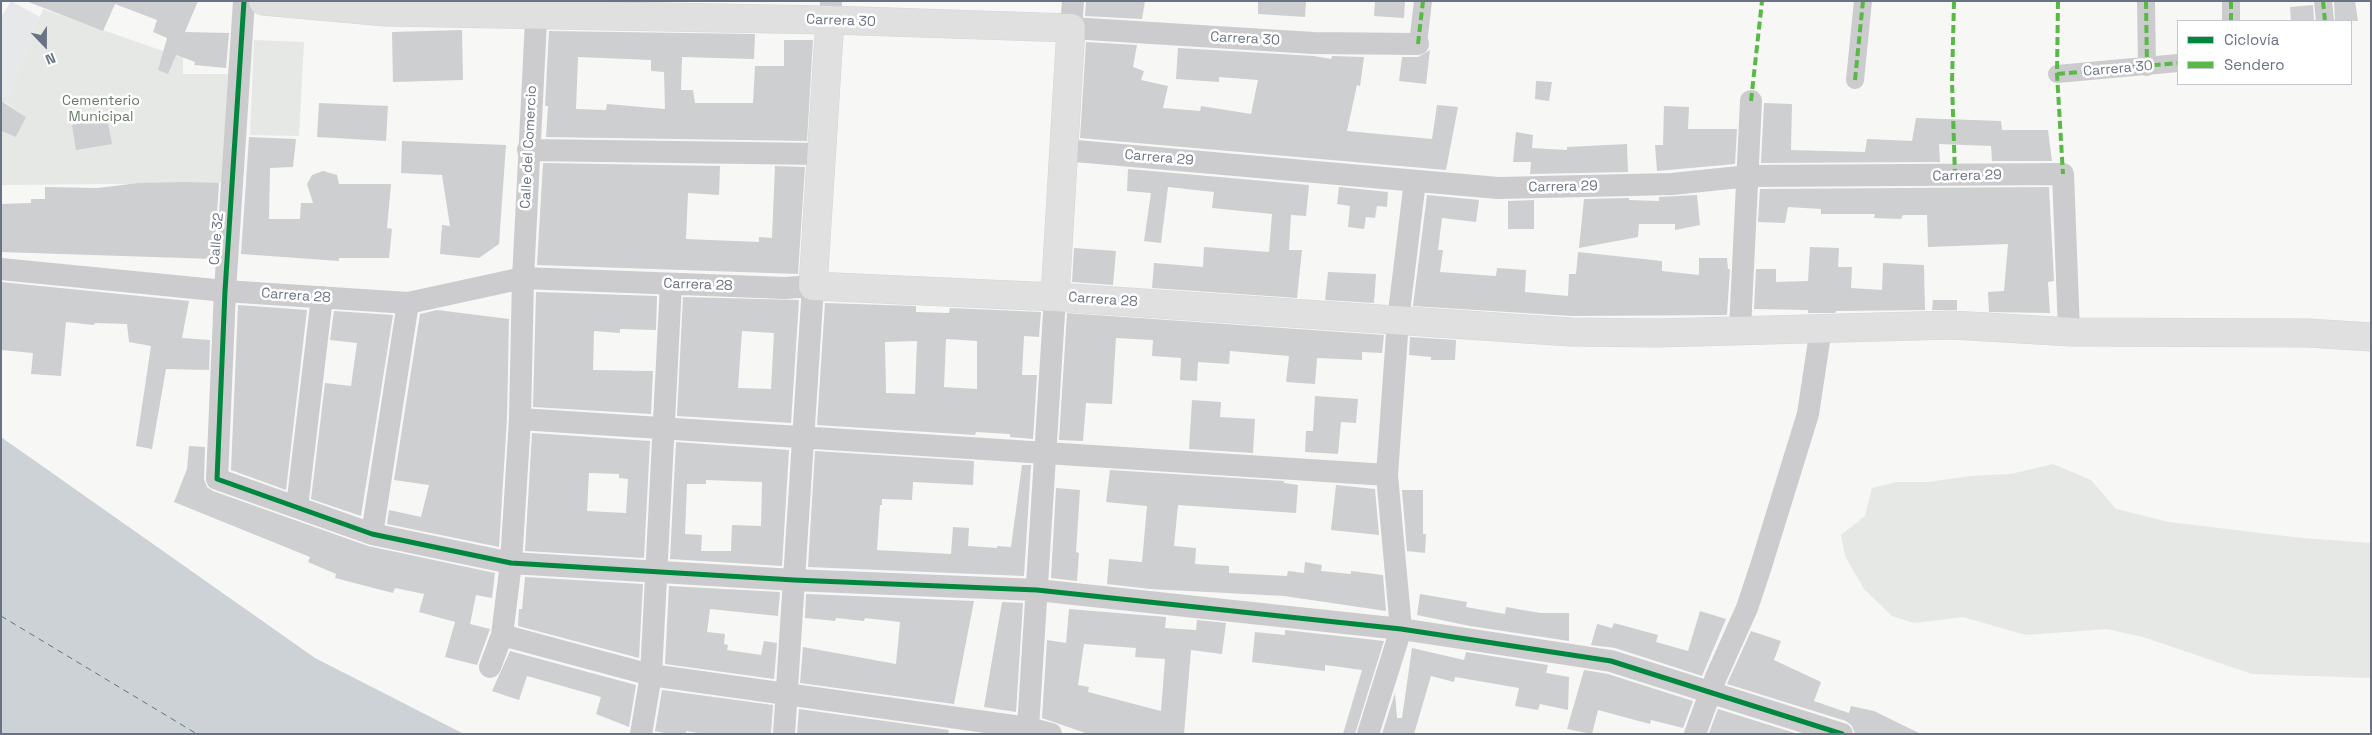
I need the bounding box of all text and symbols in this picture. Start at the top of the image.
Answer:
street label: Carrera 30 [806,11,876,31]
north arrow [20,20,70,70]
legend [2177,20,2352,85]
street label: Carrera 30 [1210,29,1280,49]
text: Ciclovía [2224,30,2279,49]
text: N [43,49,58,69]
text: Sendero [2224,55,2284,74]
street label: Carrera 30 [2083,58,2153,80]
street label: Calle del Comercio [517,85,541,209]
park label: Cementerio Municipal [62,93,140,125]
street label: Carrera 29 [1124,147,1194,169]
street label: Carrera 29 [1932,167,2002,185]
street label: Carrera 29 [1528,178,1598,196]
street label: Calle 32 [206,212,228,266]
street label: Carrera 28 [663,275,733,295]
street label: Carrera 28 [261,285,331,307]
street label: Carrera 28 [1068,289,1138,311]

